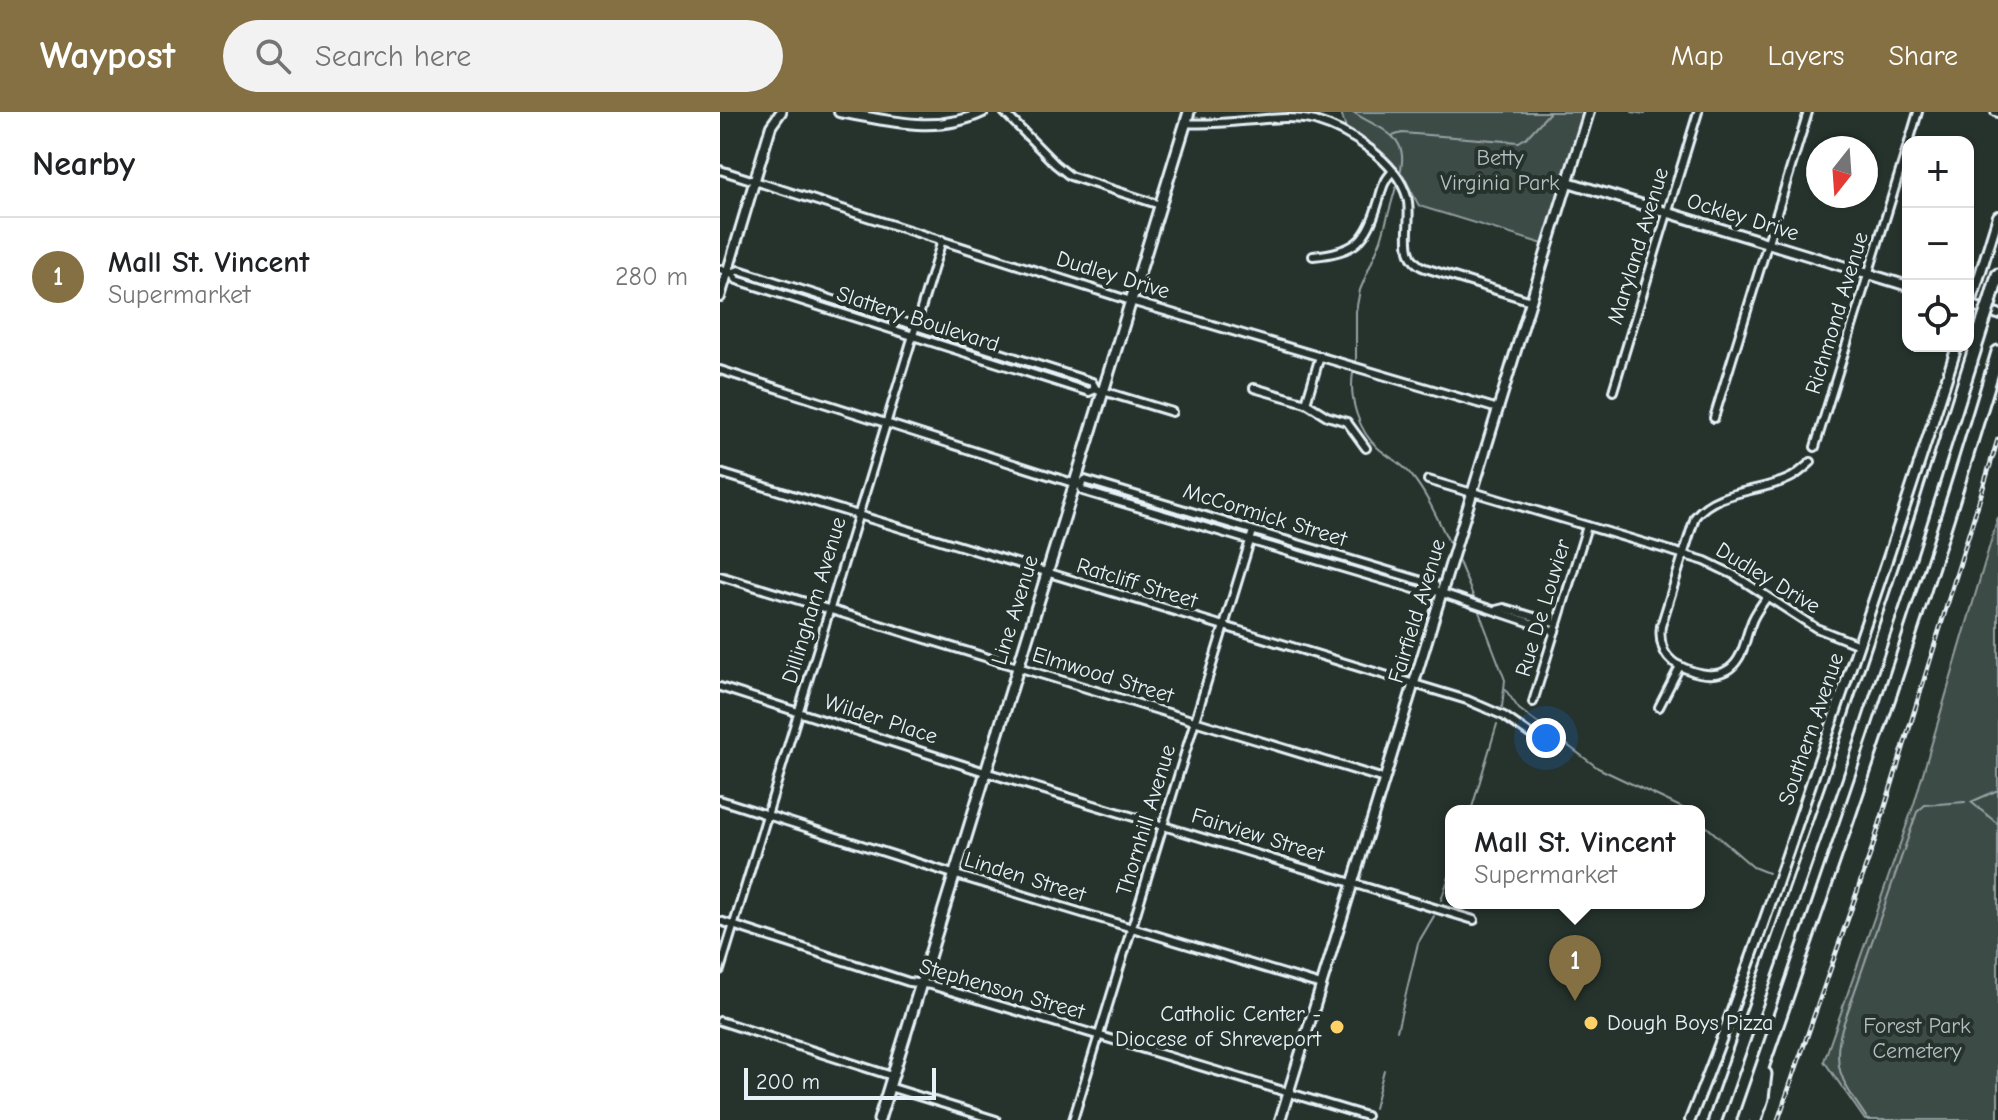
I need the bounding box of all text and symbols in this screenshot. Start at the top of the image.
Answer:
search box [223,20,783,92]
text: Waypost [40,34,175,78]
icon: search [251,34,295,78]
text: Search here [315,39,471,74]
text: Map [1671,40,1724,72]
text: Layers [1768,40,1844,72]
text: Share [1888,40,1958,72]
north arrow [1806,136,1878,208]
map controls [1902,136,1974,352]
button: + [1902,136,1974,208]
text: Nearby [32,144,135,184]
park label: Betty Virginia Park [1440,145,1560,196]
street label: Maryland Avenue [1602,164,1674,328]
street label: Ockley Drive [1684,188,1802,246]
button: − [1902,208,1974,280]
street label: Richmond Avenue [1800,229,1874,397]
text: Mall St. Vincent [108,245,309,280]
street label: Dudley Drive [1053,245,1173,305]
text: 1 [53,262,63,292]
text: 280 m [615,262,688,292]
text: Supermarket [108,280,251,310]
street label: Slattery Boulevard [833,280,1003,358]
button: locate [1902,280,1974,352]
street label: McCormick Street [1180,478,1351,552]
street label: Dillingham Avenue [776,513,852,687]
street label: Fairfield Avenue [1383,536,1451,686]
street label: Rue De Louvier [1510,536,1576,680]
street label: Dudley Drive [1711,537,1825,619]
street label: Line Avenue [986,552,1044,668]
street label: Ratcliff Street [1073,552,1201,614]
street label: Elmwood Street [1029,641,1177,709]
street label: Southern Avenue [1773,649,1849,809]
street label: Wilder Place [821,688,941,750]
your location [1526,718,1566,758]
street label: Thornhill Avenue [1111,741,1181,899]
street label: Fairview Street [1189,802,1328,868]
popup [1445,805,1705,909]
text: Mall St. Vincent [1474,825,1676,860]
street label: Linden Street [961,846,1089,908]
text: Supermarket [1474,860,1617,890]
pin: 1 [1549,935,1601,1001]
street label: Stephenson Street [916,953,1088,1025]
place label: Catholic Center - Diocese of Shreveport [1115,1001,1322,1052]
place label: Dough Boys Pizza [1607,1010,1773,1036]
park label: Forest Park Cemetery [1863,1013,1971,1064]
marker: Dough Boys Pizza [1582,1014,1600,1032]
marker: Catholic Center - Diocese of Shreveport [1328,1018,1346,1036]
scale bar [744,1064,936,1100]
text: 200 m [756,1069,820,1095]

